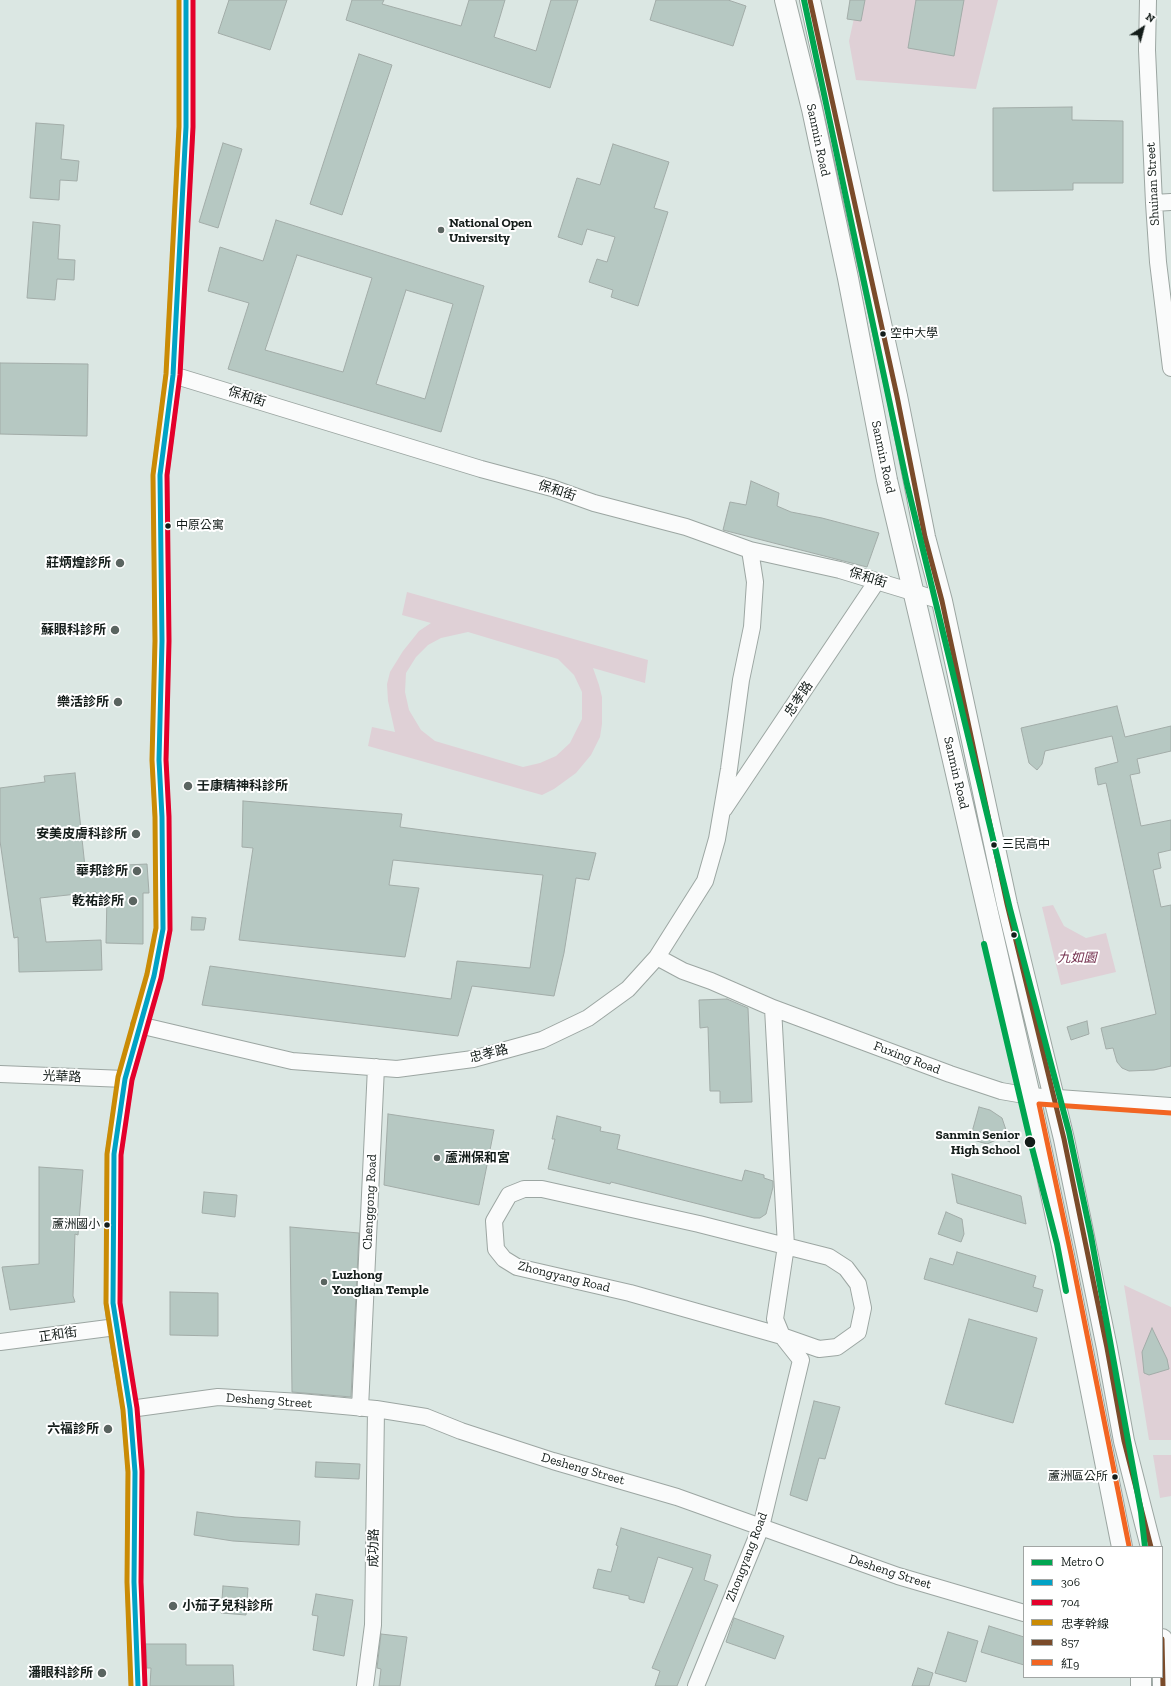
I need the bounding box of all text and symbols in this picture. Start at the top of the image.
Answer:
north arrow [1123,8,1163,48]
text: N [1143,10,1158,26]
street label: Sanmin Road [803,102,833,178]
street label: Shuinan Street [1143,142,1163,226]
place label: National Open University [449,215,532,246]
marker: National Open University [436,225,446,235]
place label: 空中大學 [890,327,938,341]
marker: 空中大學 [878,329,888,339]
street label: 保和街 [226,384,268,410]
street label: Sanmin Road [868,419,898,495]
street label: 保和街 [536,478,578,504]
place label: 中原公寓 [176,519,224,533]
marker: 中原公寓 [163,521,173,531]
place label: 莊炳煌診所 [46,555,111,571]
marker: 莊炳煌診所 [114,557,126,569]
street label: 保和街 [847,565,889,591]
place label: 蘇眼科診所 [41,622,106,638]
marker: 蘇眼科診所 [109,624,121,636]
street label: 忠孝路 [782,678,816,720]
place label: 樂活診所 [57,694,109,710]
marker: 樂活診所 [112,696,124,708]
street label: Sanmin Road [940,735,972,811]
place label: 壬康精神科診所 [197,778,288,794]
marker: 壬康精神科診所 [182,780,194,792]
place label: 安美皮膚科診所 [36,826,127,842]
marker: 安美皮膚科診所 [130,828,142,840]
place label: 三民高中 [1002,838,1050,852]
marker: 三民高中 [989,840,999,850]
place label: 華邦診所 [76,863,128,879]
marker: 華邦診所 [131,865,143,877]
place label: 乾祐診所 [72,893,124,909]
marker: 乾祐診所 [127,895,139,907]
unlabelled marker [1009,930,1019,940]
park label: 九如園 [1058,950,1096,966]
street label: Fuxing Road [871,1038,943,1078]
street label: 忠孝路 [468,1042,510,1066]
street label: 光華路 [42,1069,82,1085]
place label: Sanmin Senior High School [935,1127,1020,1158]
marker: Sanmin Senior High School [1023,1135,1037,1149]
place label: 蘆洲保和宮 [445,1150,510,1166]
marker: 蘆洲保和宮 [432,1153,442,1163]
street label: Chenggong Road [360,1154,380,1250]
place label: 蘆洲國小 [52,1218,100,1232]
marker: 蘆洲國小 [102,1220,112,1230]
street label: Zhongyang Road [516,1258,612,1296]
place label: Luzhong Yonglian Temple [332,1267,429,1298]
marker: Luzhong Yonglian Temple [319,1277,329,1287]
street label: 正和街 [38,1325,78,1345]
street label: Desheng Street [225,1390,313,1412]
place label: 六福診所 [47,1421,99,1437]
marker: 六福診所 [102,1423,114,1435]
street label: Desheng Street [539,1450,627,1488]
place label: 蘆洲區公所 [1048,1470,1108,1484]
marker: 蘆洲區公所 [1110,1472,1120,1482]
street label: Zhongyang Road [723,1510,771,1604]
street label: 成功路 [366,1528,382,1568]
legend [1023,1546,1163,1678]
street label: Desheng Street [847,1551,933,1593]
text: Metro O [1061,1555,1104,1569]
text: 306 [1061,1575,1080,1589]
text: 704 [1061,1595,1080,1609]
place label: 小茄子兒科診所 [182,1598,273,1614]
marker: 小茄子兒科診所 [167,1600,179,1612]
text: 忠孝幹線 [1061,1617,1109,1631]
text: 857 [1061,1635,1079,1649]
text: 紅9 [1061,1657,1079,1671]
place label: 潘眼科診所 [28,1665,93,1681]
marker: 潘眼科診所 [96,1667,108,1679]

